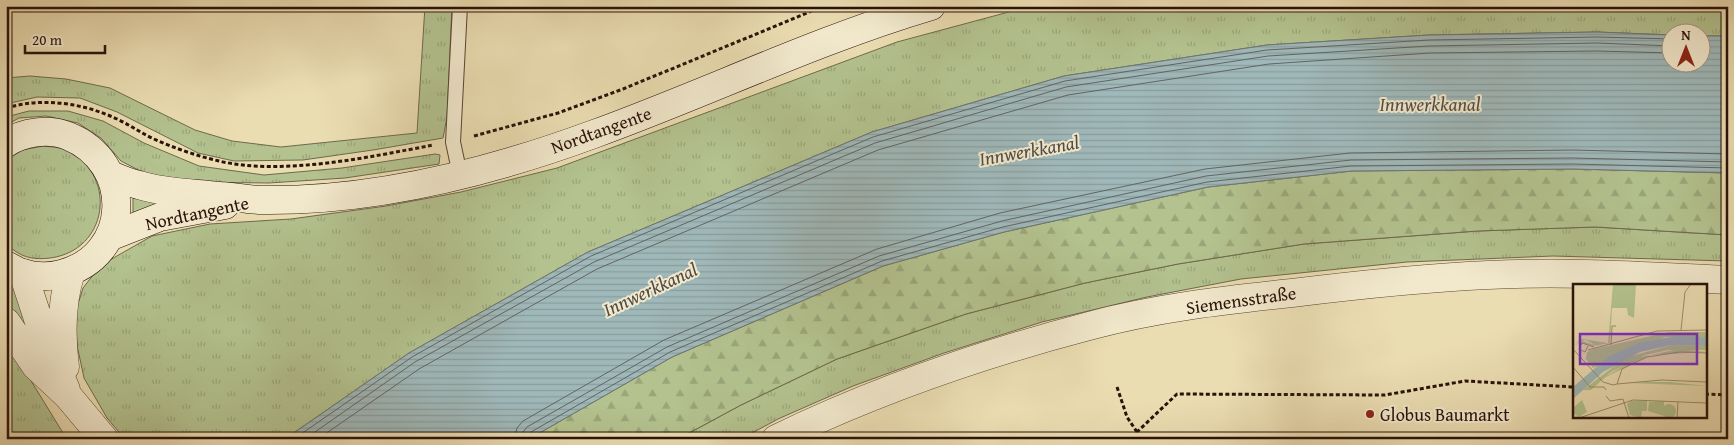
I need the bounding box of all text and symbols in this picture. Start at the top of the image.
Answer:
scale bar [25,22,105,54]
north arrow [1662,22,1712,72]
text: N [1681,25,1691,45]
text: 20 m [32,29,63,50]
water label: Innwerkkanal [1380,90,1481,118]
street label: Nordtangente [547,99,655,161]
water label: Innwerkkanal [977,127,1081,173]
street label: Nordtangente [143,189,251,237]
water label: Innwerkkanal [598,255,702,323]
street label: Siemensstraße [1184,279,1298,321]
inset map [1573,284,1706,418]
place label: Globus Baumarkt [1380,401,1510,428]
marker: Globus Baumarkt [1364,408,1376,420]

